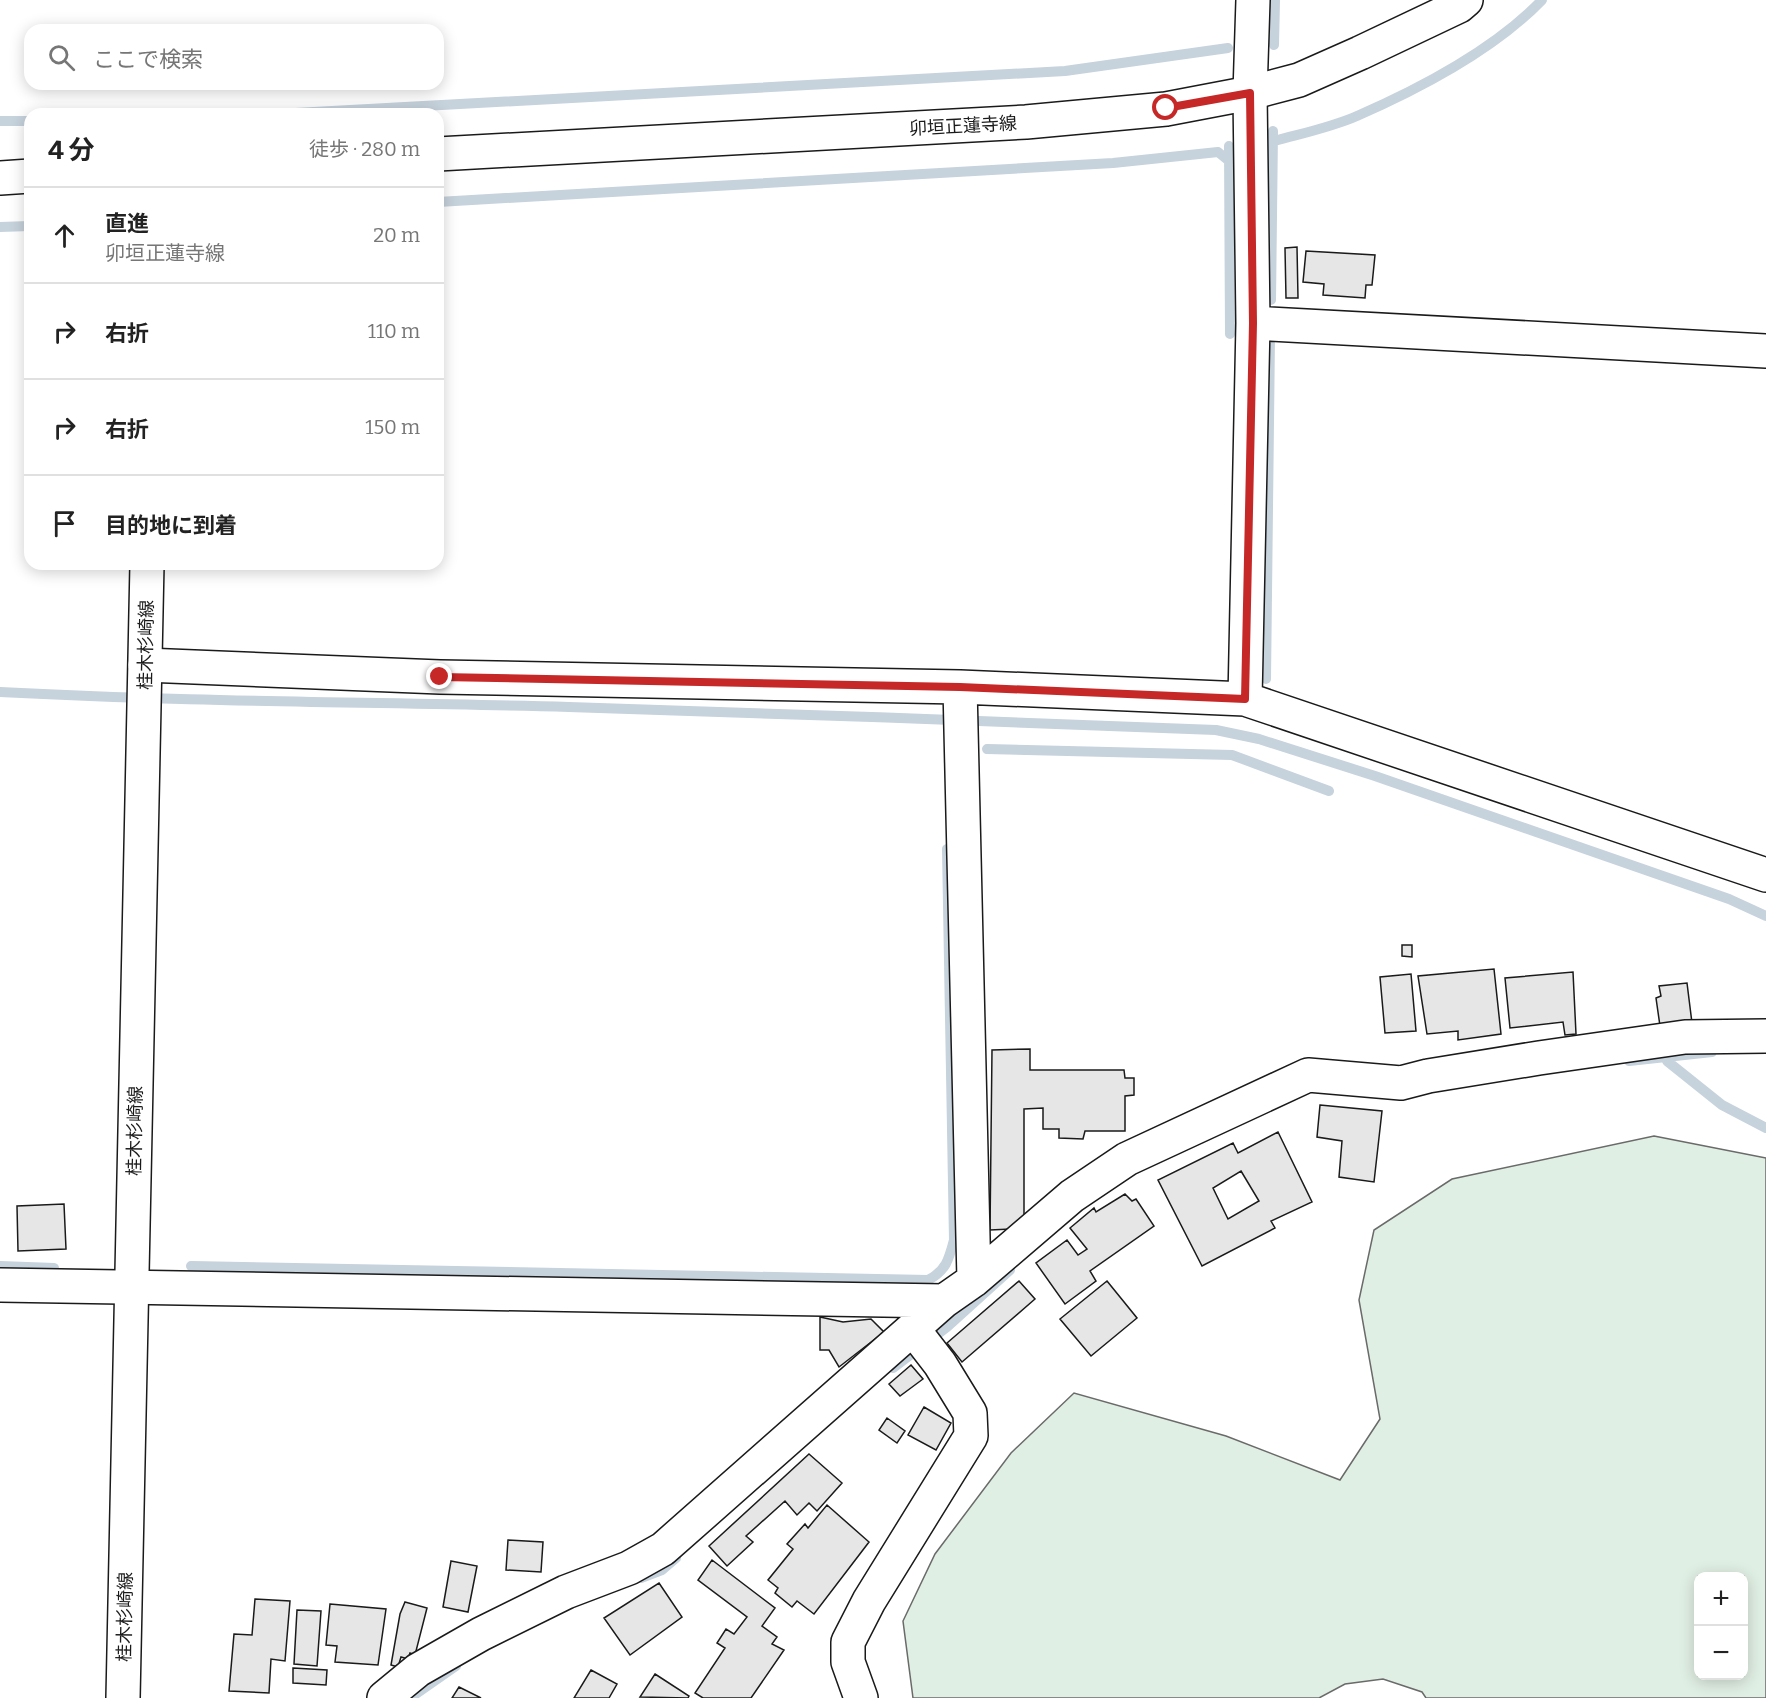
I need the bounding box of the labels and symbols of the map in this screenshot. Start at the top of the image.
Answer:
route start [1152,94,1178,120]
street label: 卯垣正蓮寺線 [908,112,1018,140]
street label: 桂木杉崎線 [134,600,158,690]
route end [426,663,452,689]
street label: 桂木杉崎線 [123,1086,147,1176]
street label: 桂木杉崎線 [113,1572,137,1662]

